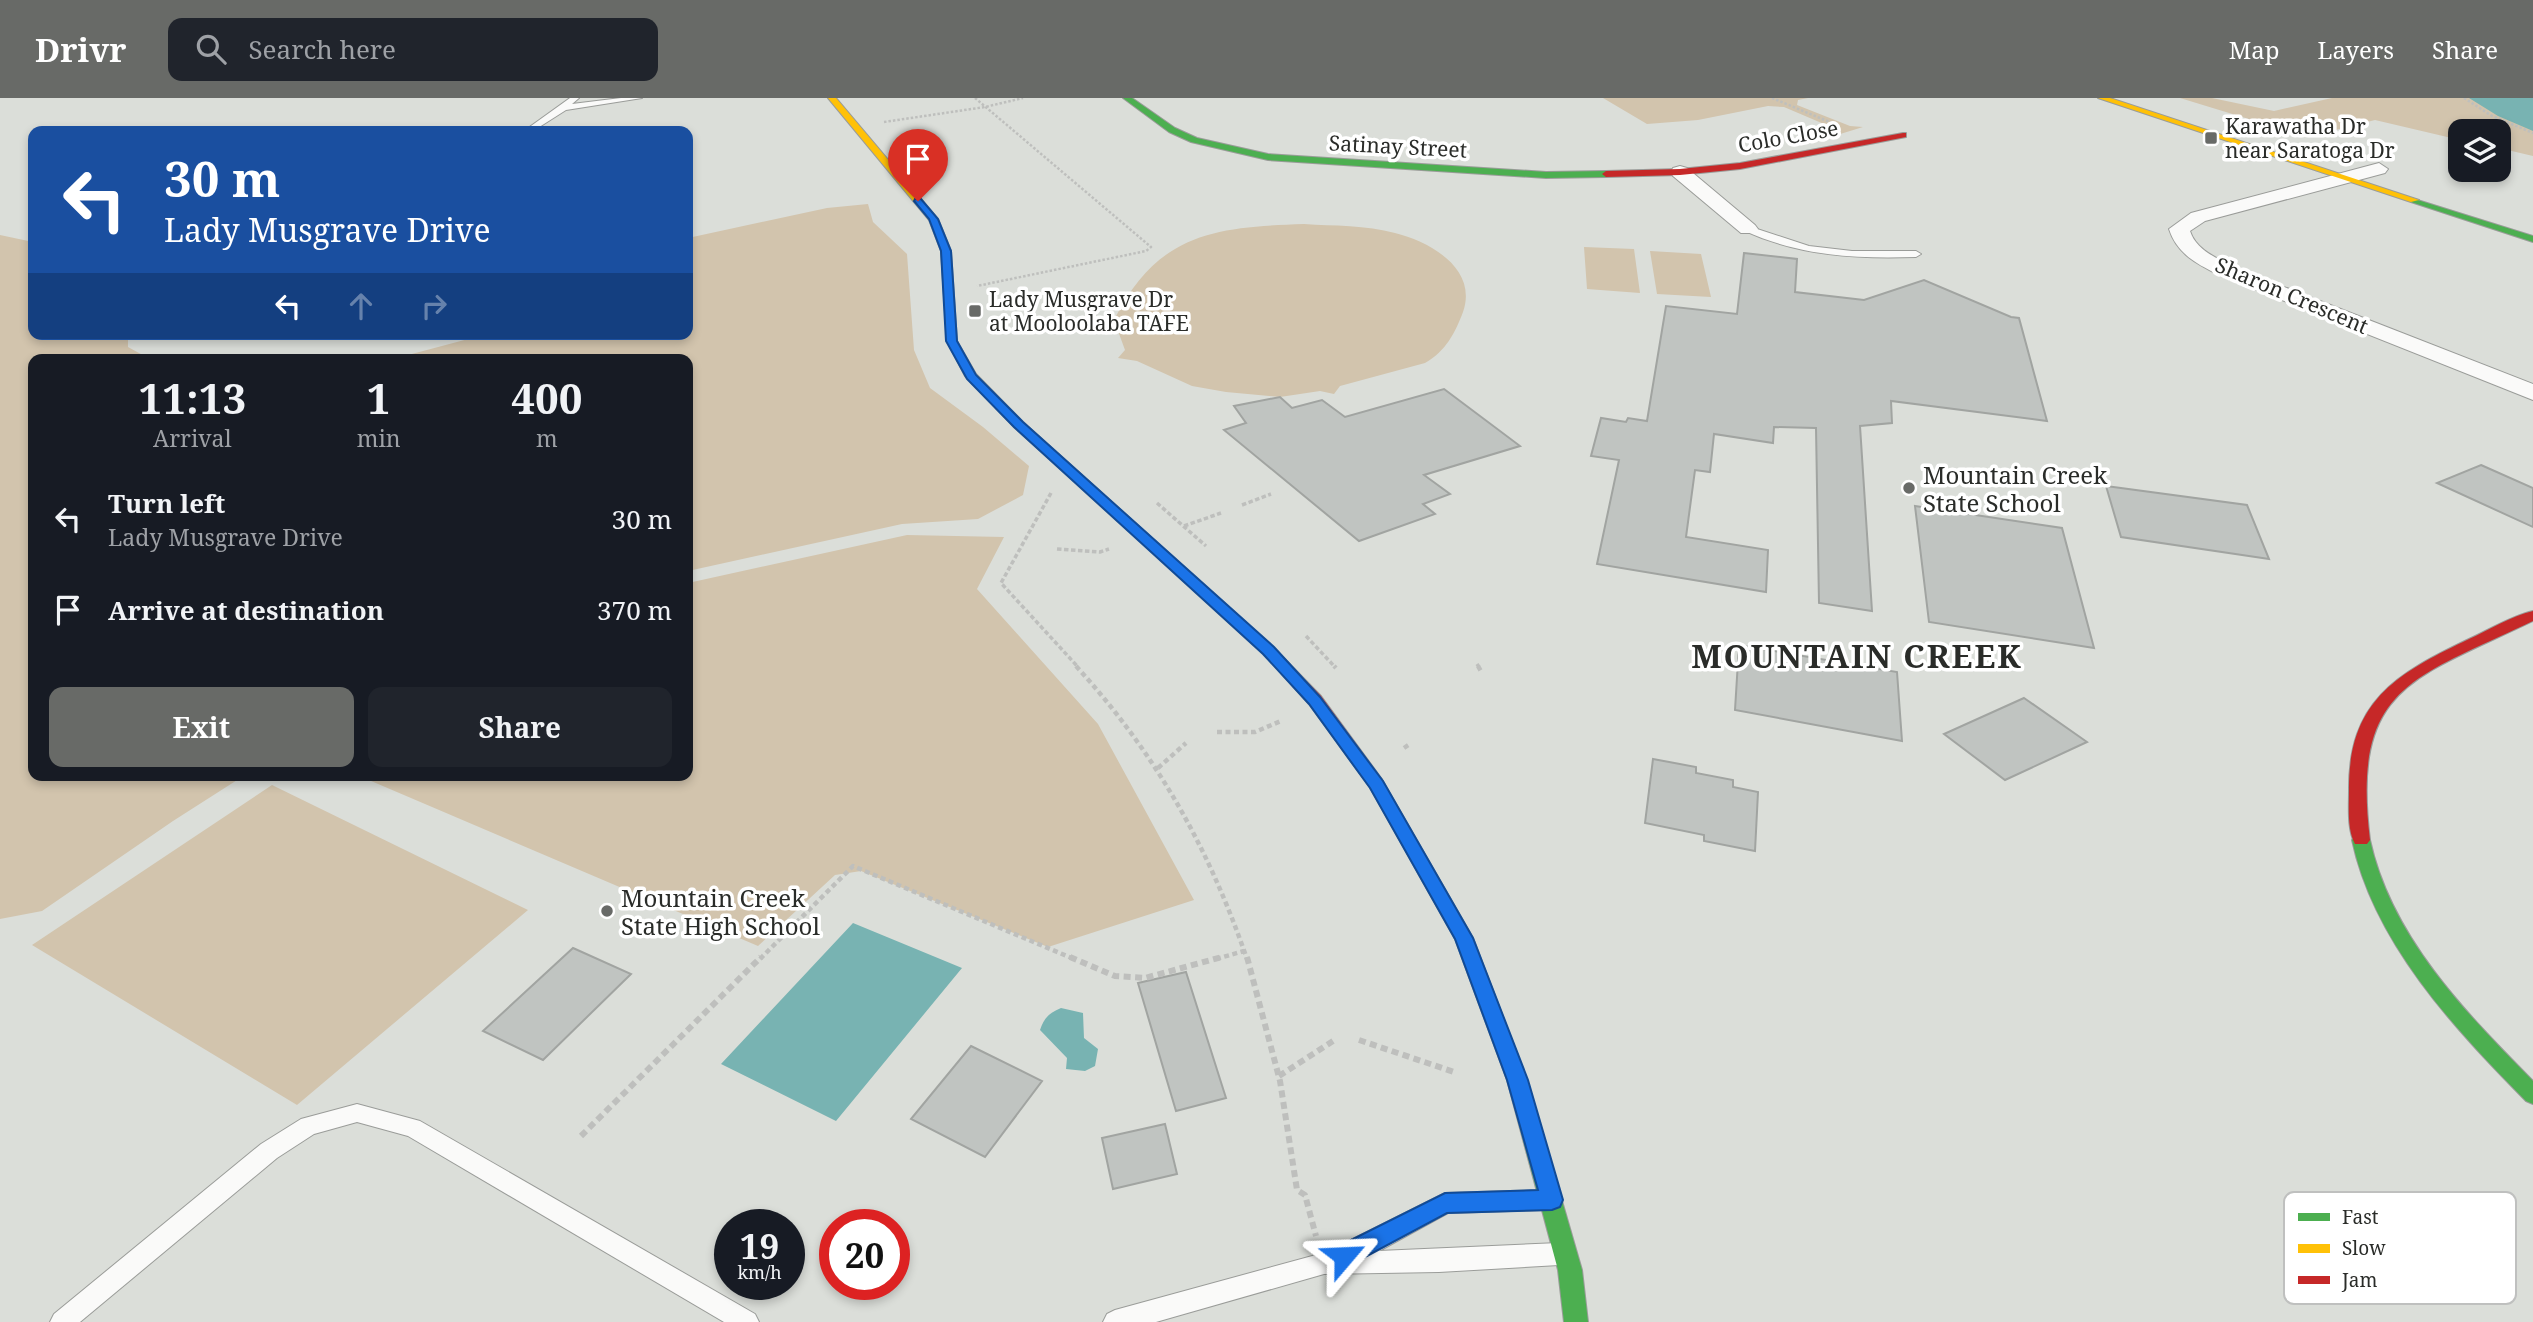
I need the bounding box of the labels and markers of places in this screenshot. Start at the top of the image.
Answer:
place label: Karawatha Dr near Saratoga Dr [2225,112,2395,164]
pin [888,129,948,201]
marker: Karawatha Dr near Saratoga Dr [2203,130,2219,146]
place label: Lady Musgrave Dr at Mooloolaba TAFE [989,285,1189,337]
marker: Lady Musgrave Dr at Mooloolaba TAFE [967,303,983,319]
place label: Mountain Creek State School [1923,458,2108,519]
marker: Mountain Creek State School [1901,480,1917,496]
place label: Mountain Creek State High School [621,881,820,942]
marker: Mountain Creek State High School [599,903,615,919]

